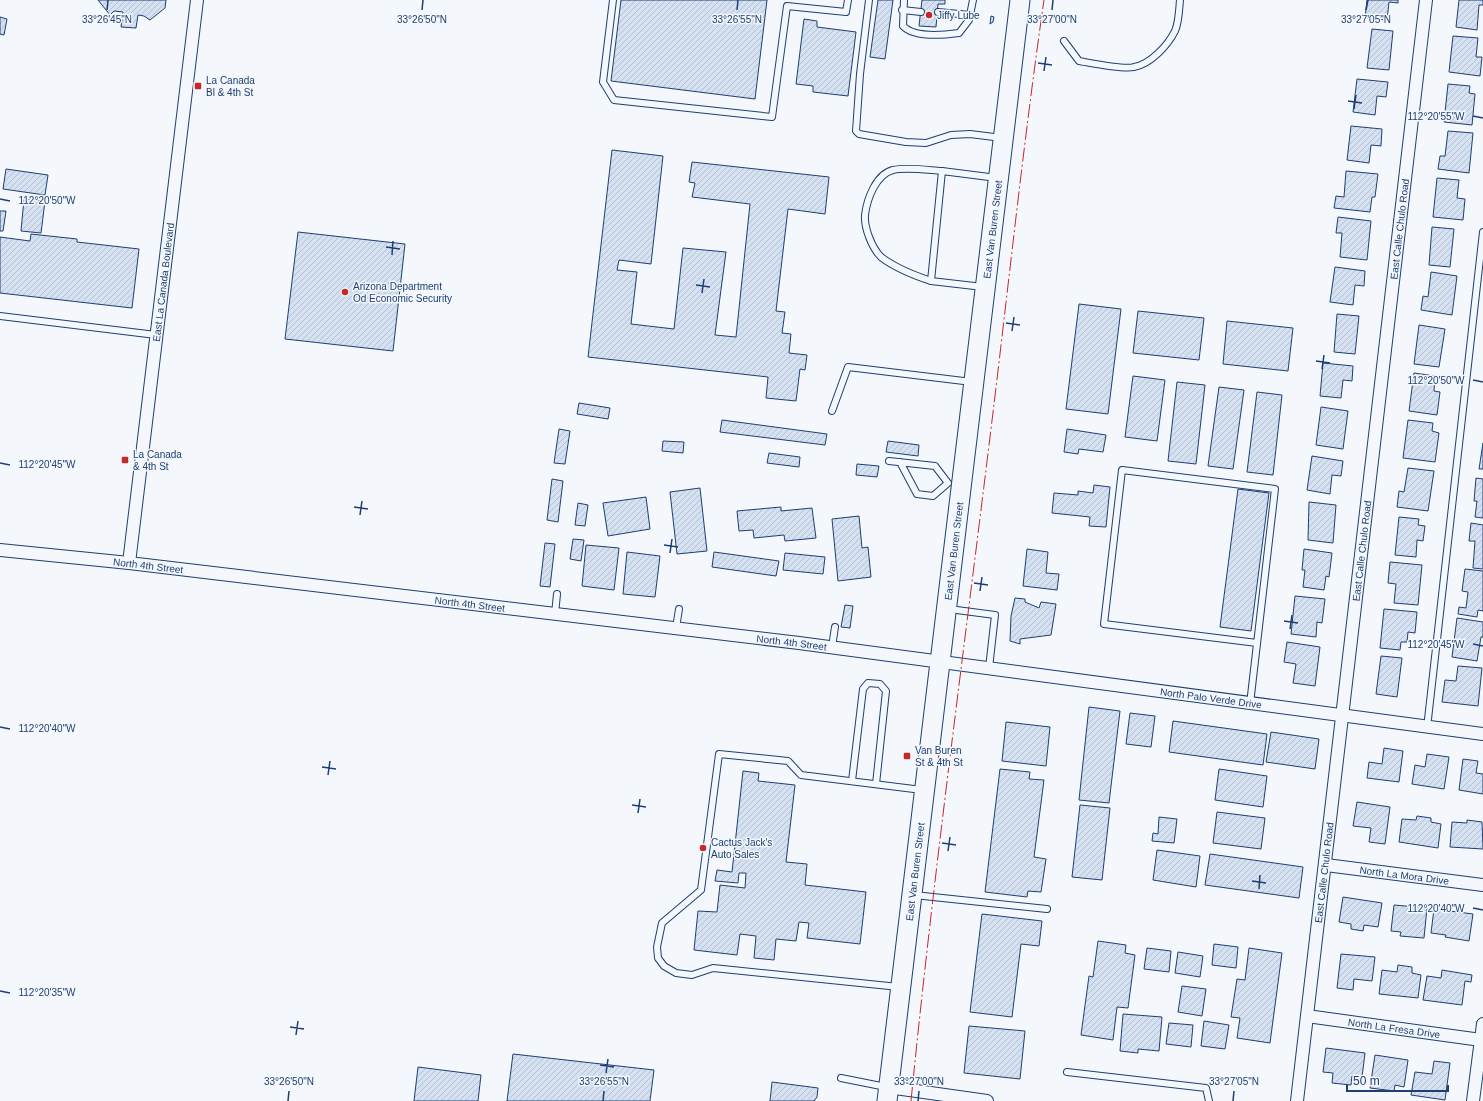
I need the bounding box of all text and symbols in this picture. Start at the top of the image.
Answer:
marker: Jiffy Lube [924,10,934,20]
place label: Jiffy Lube [937,10,980,21]
text: 33°26'45"N [82,14,132,25]
text: 33°26'50"N [397,14,447,25]
text: 33°26'55"N [712,14,762,25]
text: 33°27'00"N [1027,14,1077,25]
text: 33°27'05"N [1341,14,1391,25]
place label: La Canada Bl & 4th St [206,75,255,98]
marker: La Canada Bl & 4th St [193,81,203,91]
text: 112°20'55"W [1407,111,1465,122]
street label: East Calle Chulo Road [1388,178,1411,280]
street label: East Van Buren Street [981,179,1004,279]
text: 112°20'50"W [18,195,76,206]
street label: East La Canada Boulevard [151,222,176,342]
place label: Arizona Department Od Economic Security [353,281,452,304]
marker: Arizona Department Od Economic Security [340,287,350,297]
text: 112°20'50"W [1407,375,1465,386]
place label: La Canada & 4th St [133,449,182,472]
marker: La Canada & 4th St [120,455,130,465]
text: 112°20'45"W [18,459,76,470]
street label: East Calle Chulo Road [1351,500,1373,602]
street label: East Van Buren Street [943,501,965,601]
street label: North 4th Street [112,556,184,575]
street label: North 4th Street [434,595,506,614]
street label: North 4th Street [756,633,828,653]
text: 112°20'45"W [1407,639,1465,650]
street label: North Palo Verde Drive [1159,686,1263,711]
text: 112°20'40"W [18,723,76,734]
place label: Van Buren St & 4th St [915,745,963,768]
marker: Van Buren St & 4th St [902,751,912,761]
street label: East Van Buren Street [904,822,927,921]
street label: East Calle Chulo Road [1313,822,1336,924]
place label: Cactus Jack's Auto Sales [711,837,772,860]
marker: Cactus Jack's Auto Sales [698,843,708,853]
street label: North La Mora Drive [1359,864,1450,887]
text: 112°20'40"W [1407,903,1465,914]
text: 112°20'35"W [18,987,76,998]
street label: North La Fresa Drive [1347,1017,1441,1040]
scale bar [1347,1067,1448,1093]
text: 50 m [1353,1074,1380,1088]
text: 33°26'50"N [264,1076,314,1087]
text: 33°26'55"N [579,1076,629,1087]
text: 33°27'00"N [894,1076,944,1087]
text: 33°27'05"N [1209,1076,1259,1087]

